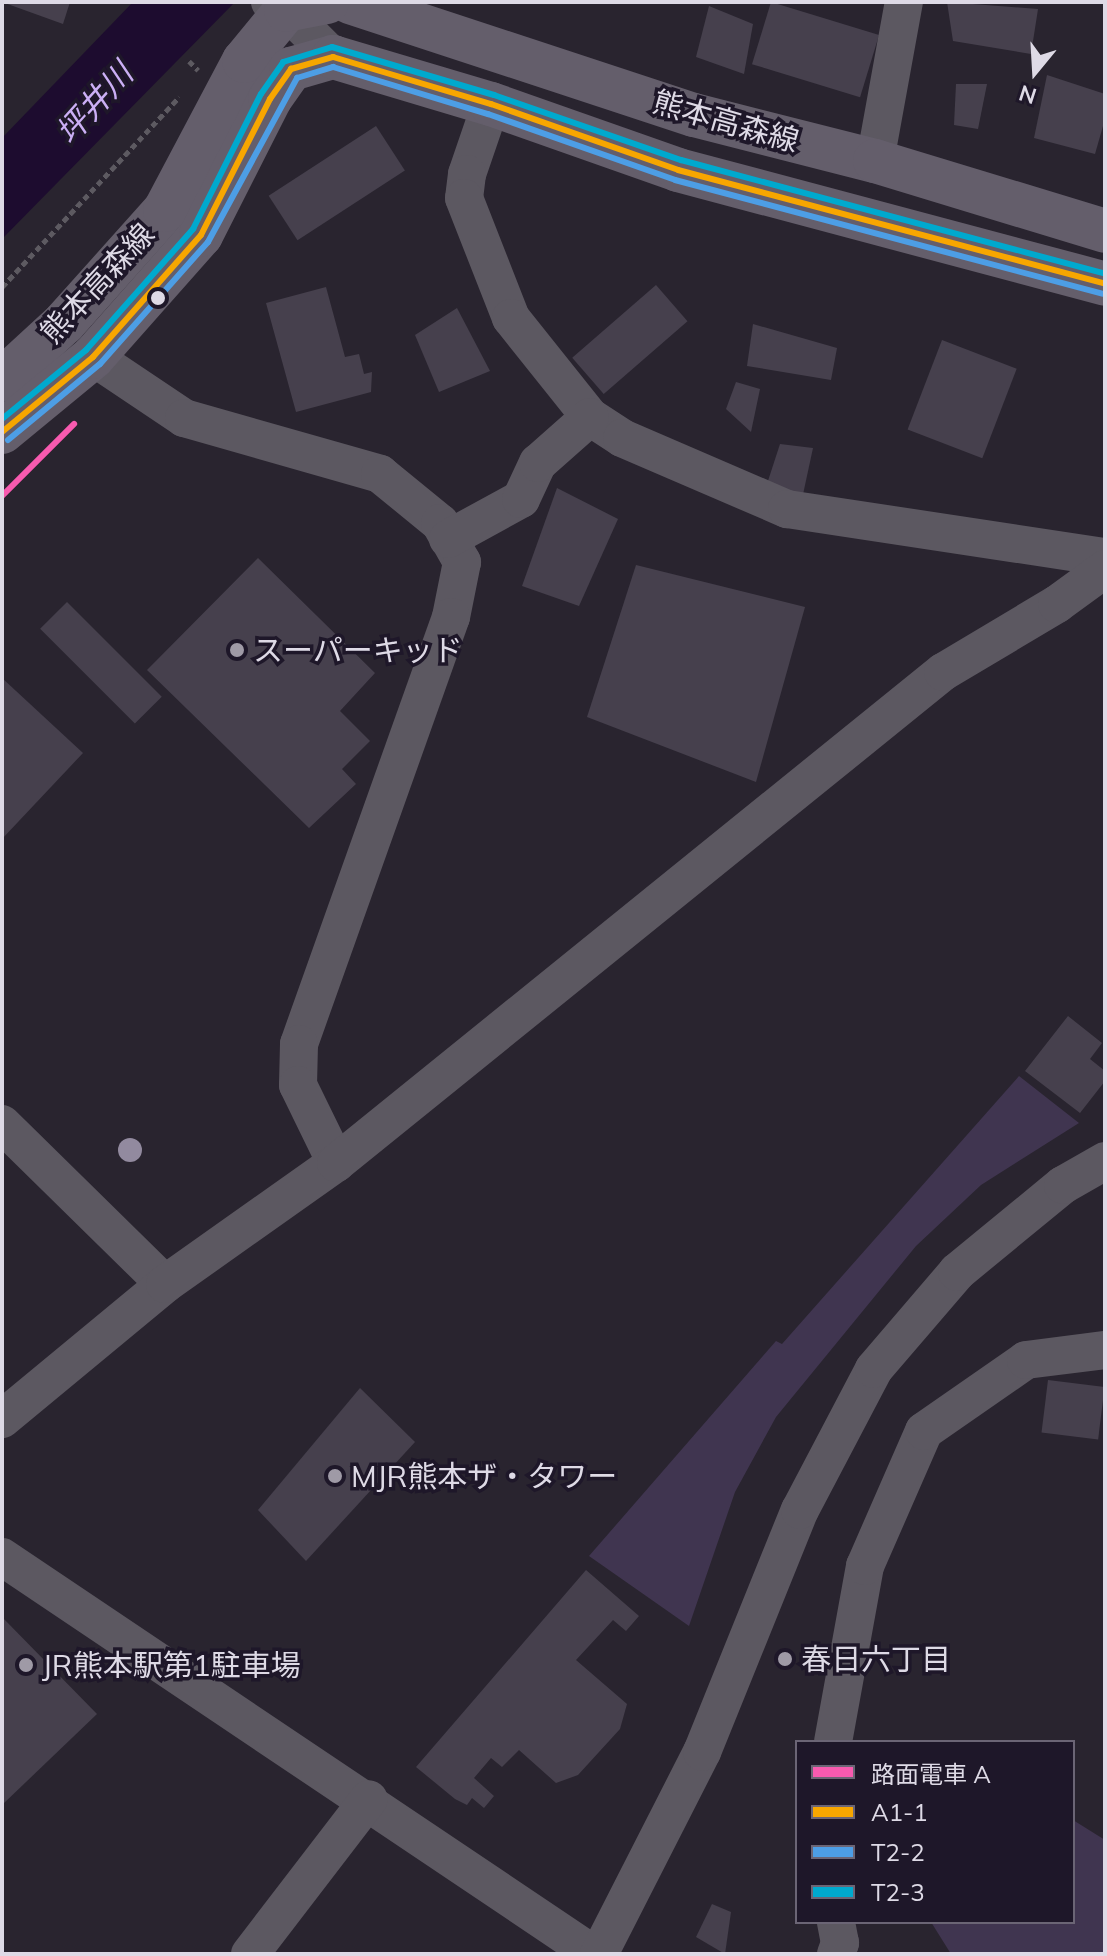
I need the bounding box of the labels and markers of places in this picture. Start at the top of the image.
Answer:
unlabelled marker [150,290,166,306]
place label: スーパーキッド [253,632,463,668]
marker: スーパーキッド [228,641,246,659]
place label: MJR熊本ザ・タワー [351,1458,617,1494]
marker: MJR熊本ザ・タワー [326,1467,344,1485]
place label: 春日六丁目 [801,1641,951,1677]
place label: JR熊本駅第1駐車場 [42,1647,301,1683]
marker: 春日六丁目 [776,1650,794,1668]
marker: JR熊本駅第1駐車場 [17,1656,35,1674]

